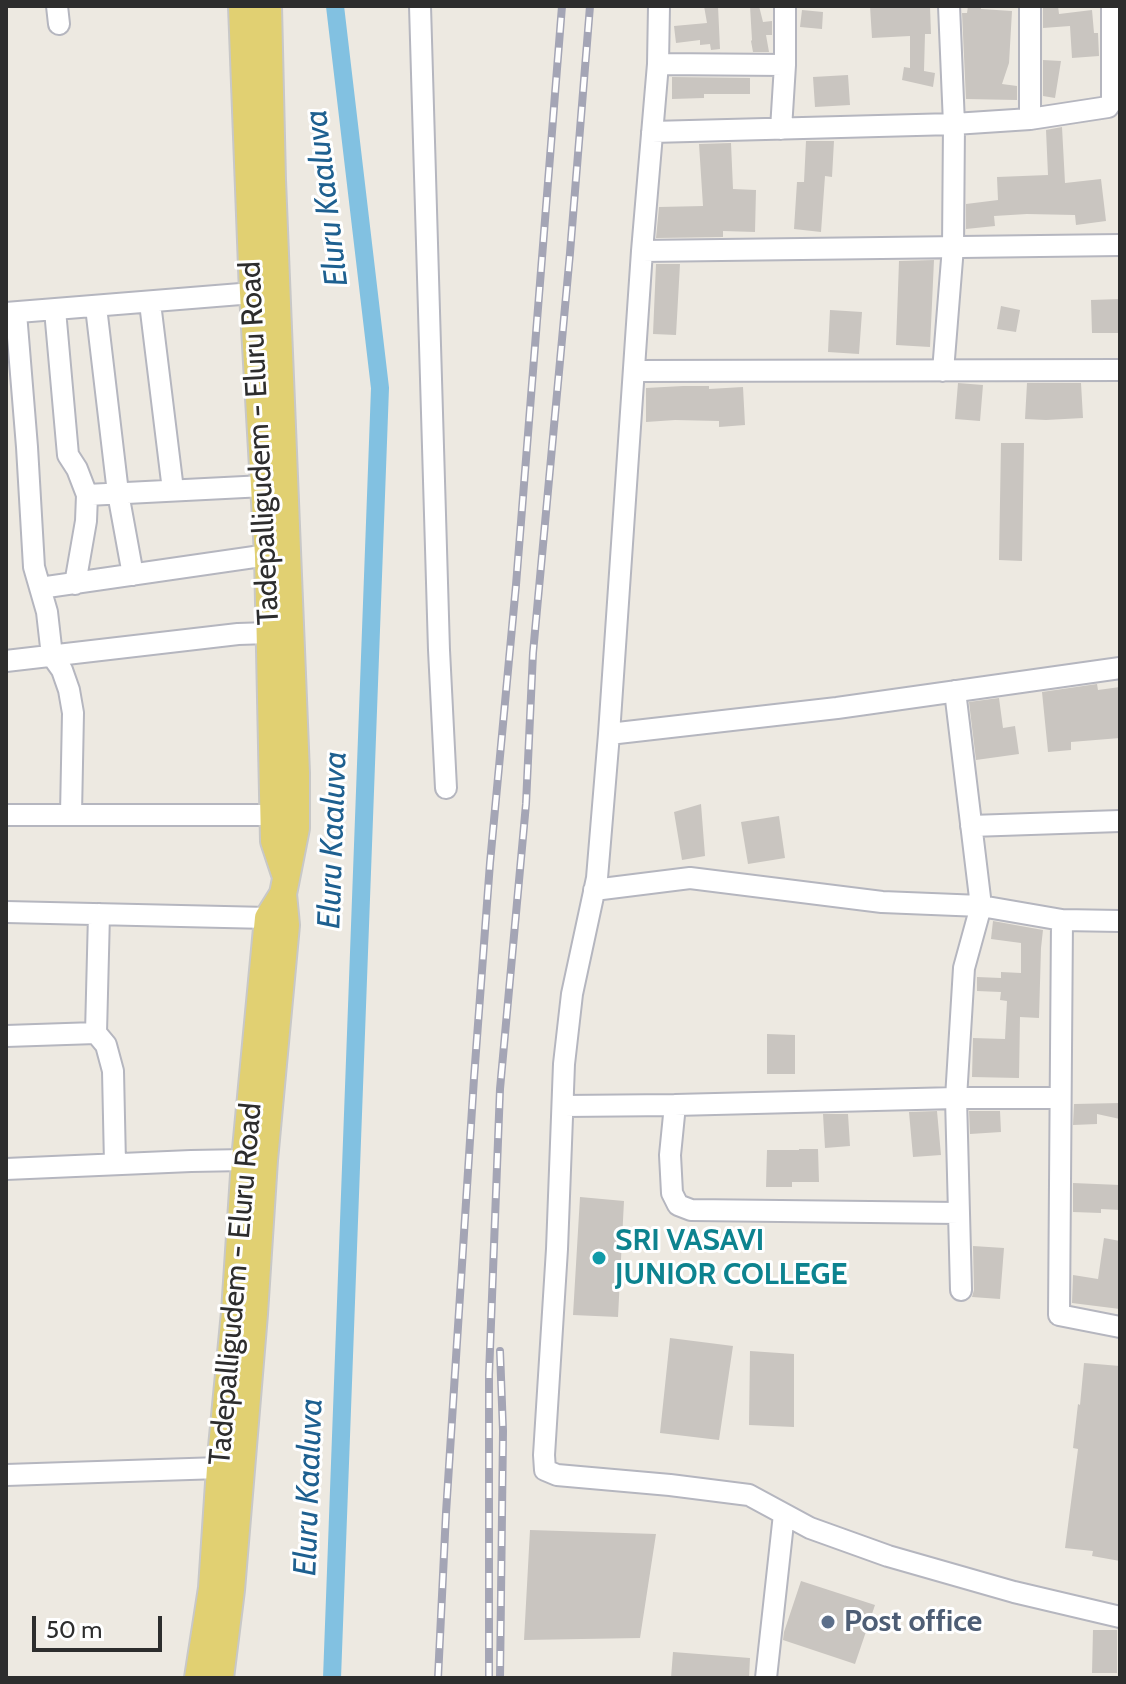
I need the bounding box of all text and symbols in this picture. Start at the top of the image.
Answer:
water label: Eluru Kaaluva [297,107,357,289]
street label: Tadepalligudem - Eluru Road [233,260,287,626]
water label: Eluru Kaaluva [311,751,355,929]
street label: Tadepalligudem - Eluru Road [202,1101,270,1467]
place label: SRI VASAVI JUNIOR COLLEGE [615,1223,848,1294]
marker: SRI VASAVI JUNIOR COLLEGE [590,1249,608,1267]
water label: Eluru Kaaluva [287,1398,331,1576]
scale bar [36,1600,166,1650]
place label: Post office [844,1604,982,1640]
marker: Post office [819,1613,837,1631]
text: 50 m [46,1615,102,1644]

